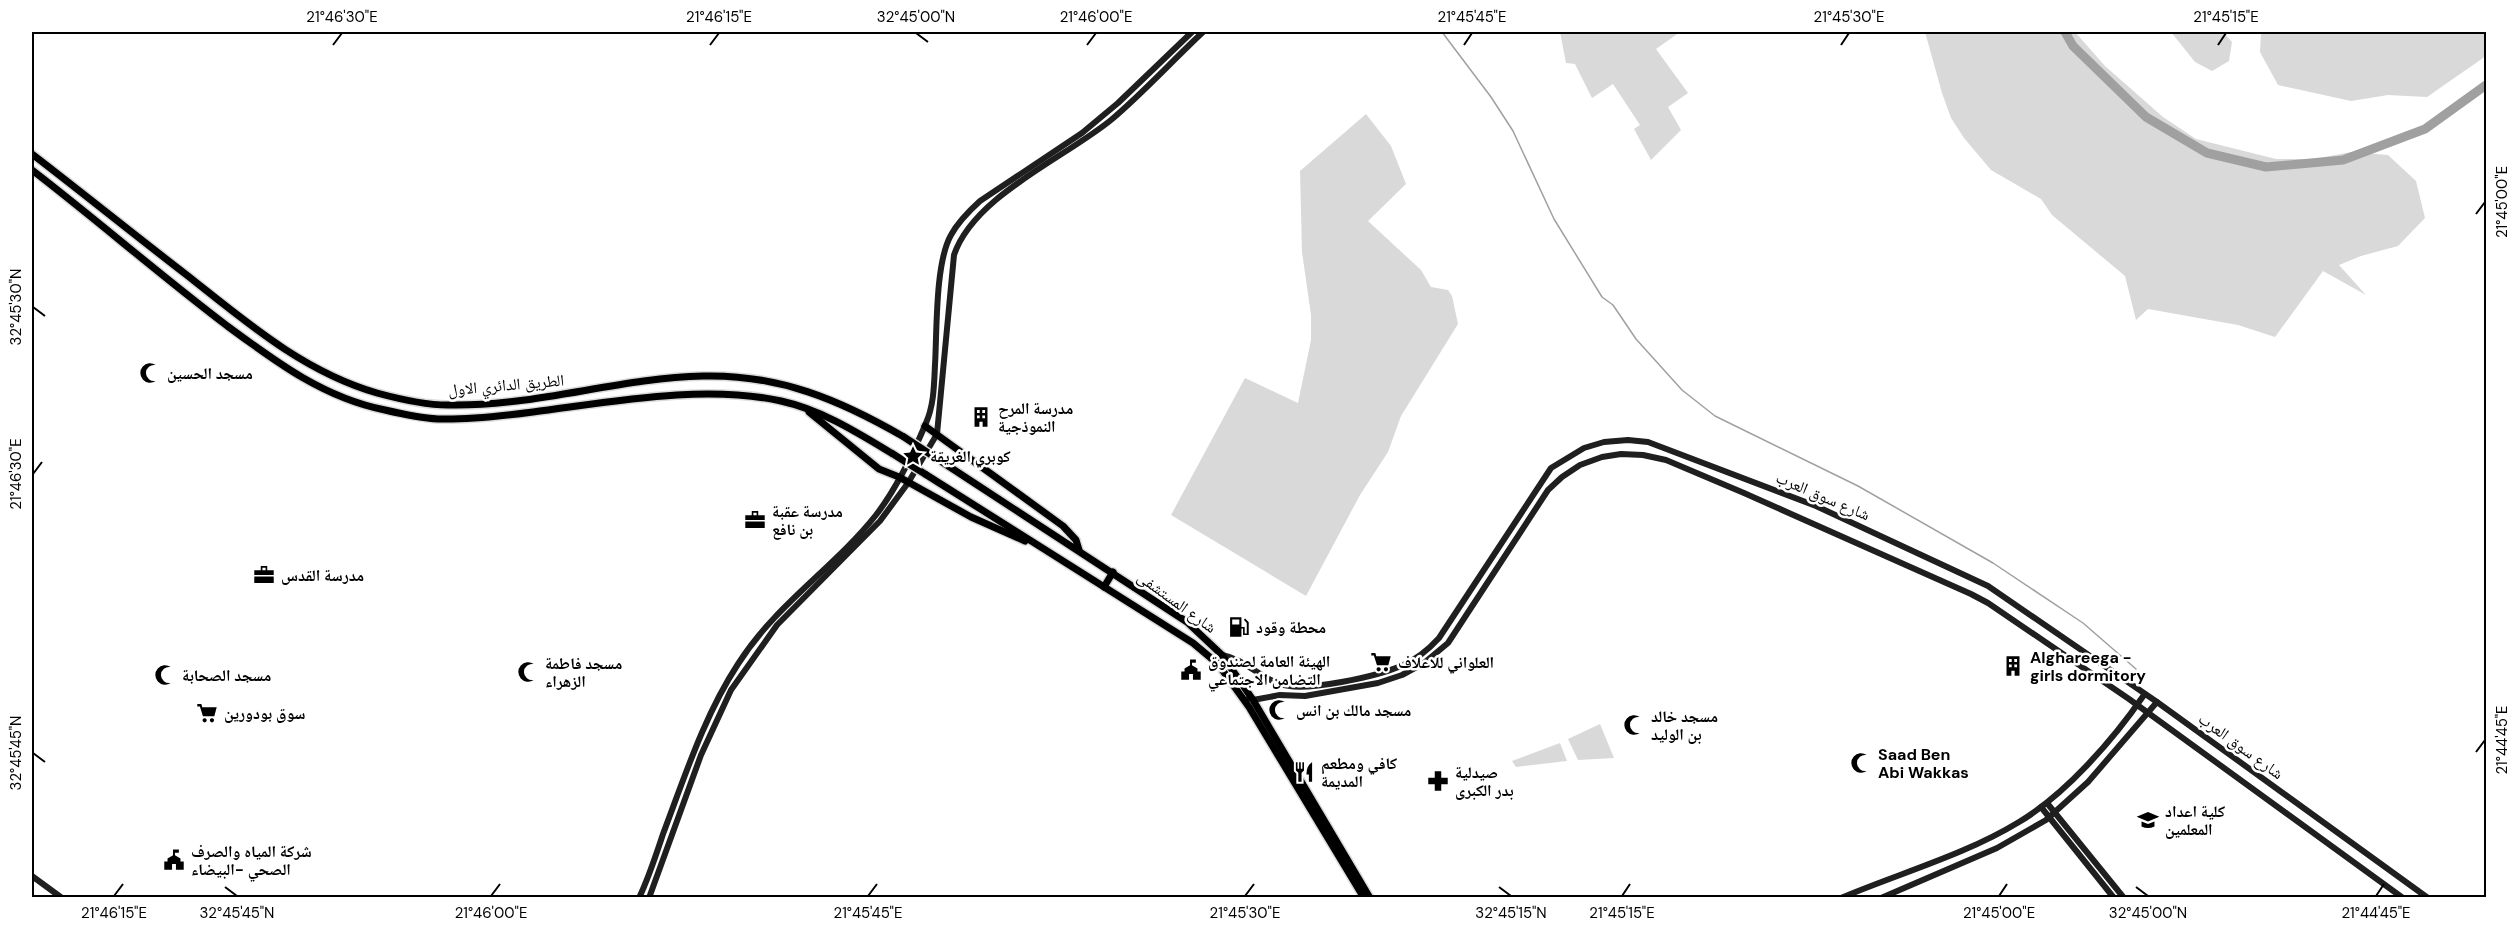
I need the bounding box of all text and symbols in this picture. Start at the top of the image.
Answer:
text: 21°46'30"E [306,7,378,27]
text: 21°46'15"E [686,7,752,27]
text: 32°45'00"N [877,7,955,27]
text: 21°46'00"E [1060,7,1132,27]
text: 21°45'45"E [1438,7,1506,27]
text: 21°45'30"E [1814,7,1884,27]
text: 21°45'15"E [2193,7,2259,27]
text: 21°45'00"E [2492,166,2512,238]
text: 32°45'30"N [6,269,26,345]
mosque icon: مسجد الحسين [138,361,162,385]
place label: مسجد الحسين [167,363,253,384]
street label: الطريق الدائري الاول [447,369,565,403]
place label: مدرسة المرح النموذجية [998,398,1073,437]
building icon: مدرسة المرح النموذجية [969,405,993,429]
text: 21°46'30"E [6,438,26,510]
place icon: كوبري الغريقة [901,444,925,468]
place label: كوبري الغريقة [930,446,1011,468]
street label: شارع سوق العرب [1773,467,1873,525]
place label: مدرسة عقبة بن نافع [772,501,843,540]
office icon: مدرسة عقبة بن نافع [743,508,767,532]
office icon: مدرسة القدس [252,563,276,587]
place label: مدرسة القدس [281,565,364,586]
street label: شارع المستشفى [1133,566,1221,638]
fuel station icon: محطة وقود [1227,615,1251,639]
place label: محطة وقود [1256,617,1326,638]
place label: Alghareega - girls dormitory [2030,647,2146,686]
supermarket icon: العلواني للاعلاف [1369,650,1393,674]
place label: الهيئة العامة لصندوق التضامن الاجتماعي [1208,651,1330,691]
place label: العلواني للاعلاف [1398,652,1494,674]
place label: مسجد فاطمة الزهراء [545,653,622,692]
building icon: Alghareega - girls dormitory [2001,654,2025,678]
public building icon: الهيئة العامة لصندوق التضامن الاجتماعي [1179,658,1203,682]
mosque icon: مسجد فاطمة الزهراء [516,660,540,684]
mosque icon: مسجد الصحابة [153,663,177,687]
place label: مسجد الصحابة [182,665,271,686]
mosque icon: مسجد مالك بن انس [1267,698,1291,722]
place label: مسجد مالك بن انس [1296,700,1411,721]
supermarket icon: سوق بودورين [195,701,219,725]
place label: سوق بودورين [224,703,305,724]
text: 21°44'45"E [2492,705,2512,775]
place label: مسجد خالد بن الوليد [1651,706,1718,745]
street label: شارع سوق العرب [2194,708,2288,784]
mosque icon: مسجد خالد بن الوليد [1622,713,1646,737]
text: 32°45'45"N [6,716,26,790]
place label: Saad Ben Abi Wakkas [1878,744,1969,783]
mosque icon: Saad Ben Abi Wakkas [1849,751,1873,775]
place label: كافي ومطعم المديمة [1321,753,1397,792]
restaurant icon: كافي ومطعم المديمة [1292,760,1316,784]
place label: صيدلية بدر الكبرى [1455,762,1514,801]
pharmacy icon: صيدلية بدر الكبرى [1426,769,1450,793]
place label: كلية اعداد المعلمين [2165,801,2225,840]
school or university icon: كلية اعداد المعلمين [2136,808,2160,832]
place label: شركة المياه والصرف الصحي -البيضاء [191,841,312,881]
public building icon: شركة المياه والصرف الصحي -البيضاء [162,848,186,872]
text: 21°46'15"E [81,903,147,923]
text: 32°45'45"N [200,903,274,923]
text: 21°46'00"E [455,903,527,923]
text: 21°45'45"E [834,903,902,923]
text: 21°45'30"E [1210,903,1280,923]
text: 32°45'15"N [1475,903,1547,923]
text: 21°45'15"E [1589,903,1655,923]
text: 21°45'00"E [1963,903,2035,923]
text: 32°45'00"N [2109,903,2187,923]
text: 21°44'45"E [2341,903,2411,923]

